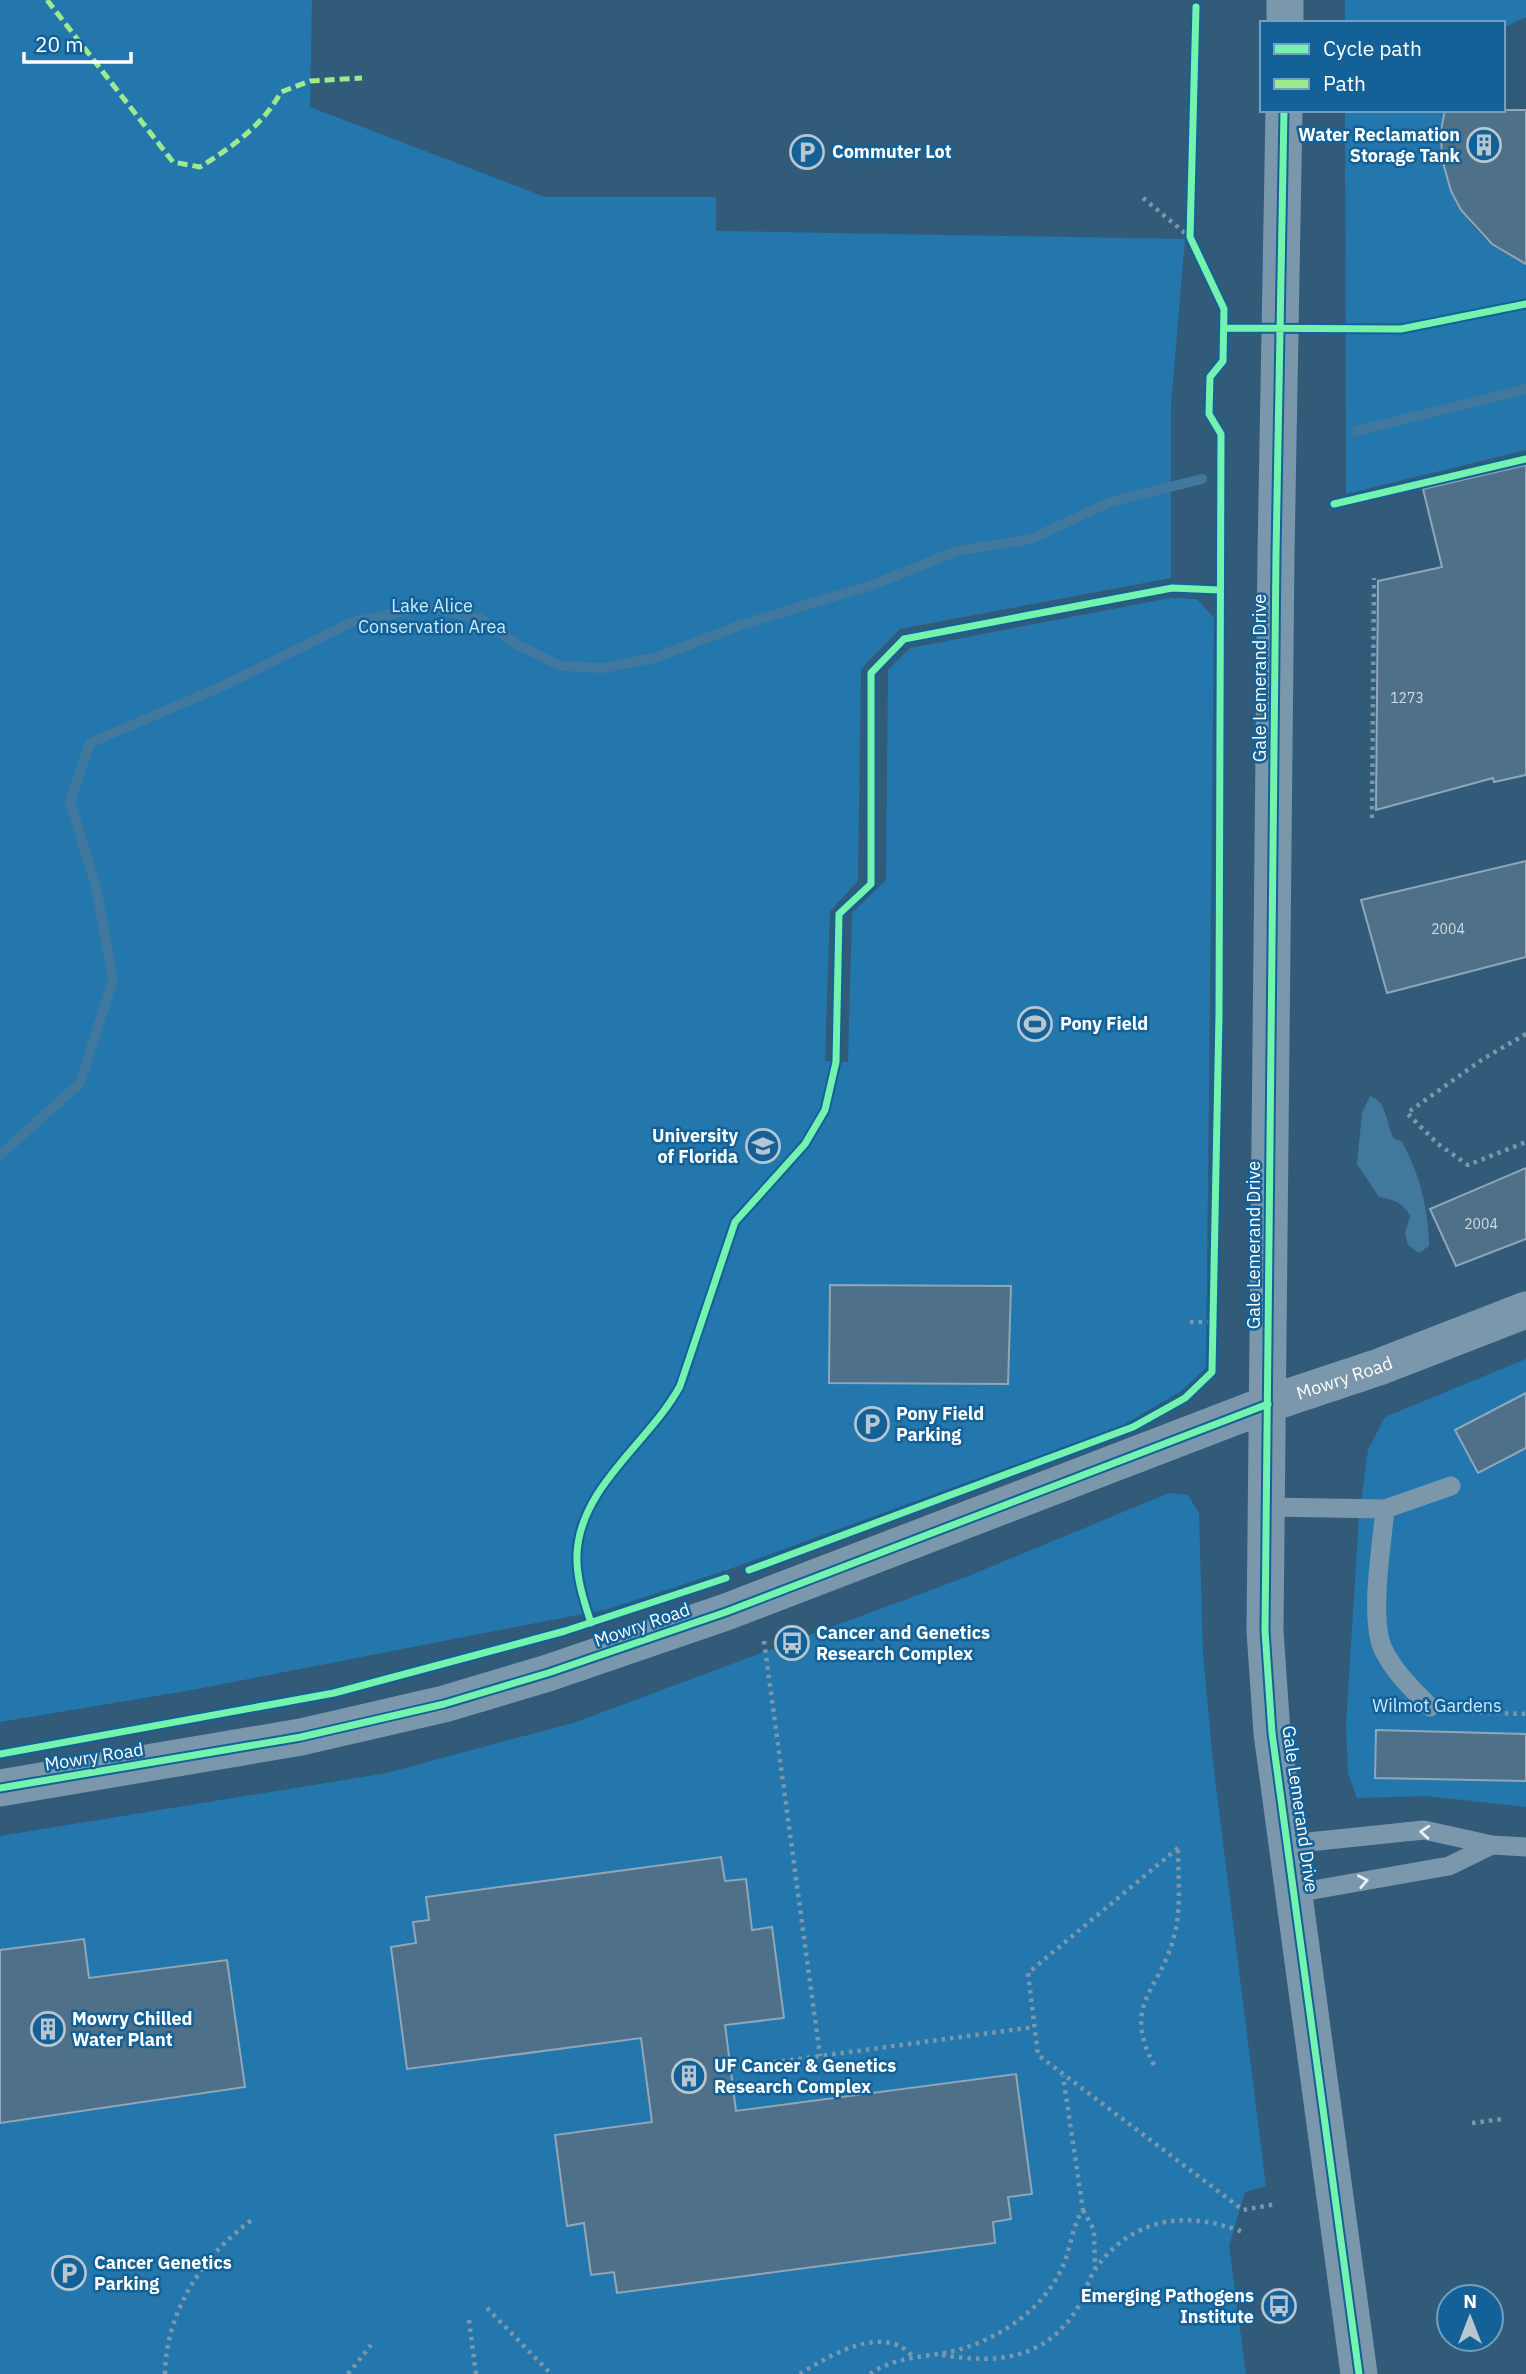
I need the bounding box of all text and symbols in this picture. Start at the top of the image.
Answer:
scale bar [24,21,131,65]
legend [1260,21,1505,112]
text: 20 m [35,30,84,58]
text: Cycle path [1323,34,1422,62]
text: Path [1323,69,1366,97]
place label: Water Reclamation Storage Tank [1298,123,1461,167]
building icon: Water Reclamation Storage Tank [1465,126,1503,164]
parking icon: Commuter Lot [788,133,826,171]
place label: Commuter Lot [832,140,952,163]
park label: Lake Alice Conservation Area [358,594,506,638]
street label: Gale Lemerand Drive [1248,594,1271,762]
house number: 1273 [1390,689,1424,707]
house number: 2004 [1431,920,1465,938]
sports icon: Pony Field [1016,1005,1054,1043]
place label: Pony Field [1060,1012,1148,1035]
place label: University of Florida [652,1124,738,1168]
school or university icon: University of Florida [744,1127,782,1165]
street label: Gale Lemerand Drive [1242,1161,1265,1329]
house number: 2004 [1464,1215,1498,1233]
street label: Mowry Road [1293,1351,1396,1405]
place label: Pony Field Parking [896,1402,984,1446]
parking icon: Pony Field Parking [853,1405,891,1443]
street label: Mowry Road [591,1597,693,1652]
place label: Cancer and Genetics Research Complex [816,1621,990,1665]
bus stop icon: Cancer and Genetics Research Complex [773,1624,811,1662]
park label: Wilmot Gardens [1372,1694,1502,1717]
street label: Gale Lemerand Drive [1277,1724,1324,1894]
street label: Mowry Road [43,1737,145,1776]
one-way arrow [1419,1825,1430,1840]
one-way arrow [1357,1875,1369,1890]
place label: Mowry Chilled Water Plant [72,2007,193,2051]
building icon: Mowry Chilled Water Plant [29,2010,67,2048]
place label: UF Cancer & Genetics Research Complex [714,2054,896,2098]
building icon: UF Cancer & Genetics Research Complex [670,2057,708,2095]
place label: Cancer Genetics Parking [94,2251,232,2295]
parking icon: Cancer Genetics Parking [50,2254,88,2292]
north arrow [1435,2283,1505,2353]
place label: Emerging Pathogens Institute [1081,2284,1254,2328]
bus stop icon: Emerging Pathogens Institute [1260,2287,1298,2325]
text: N [1463,2289,1477,2313]

